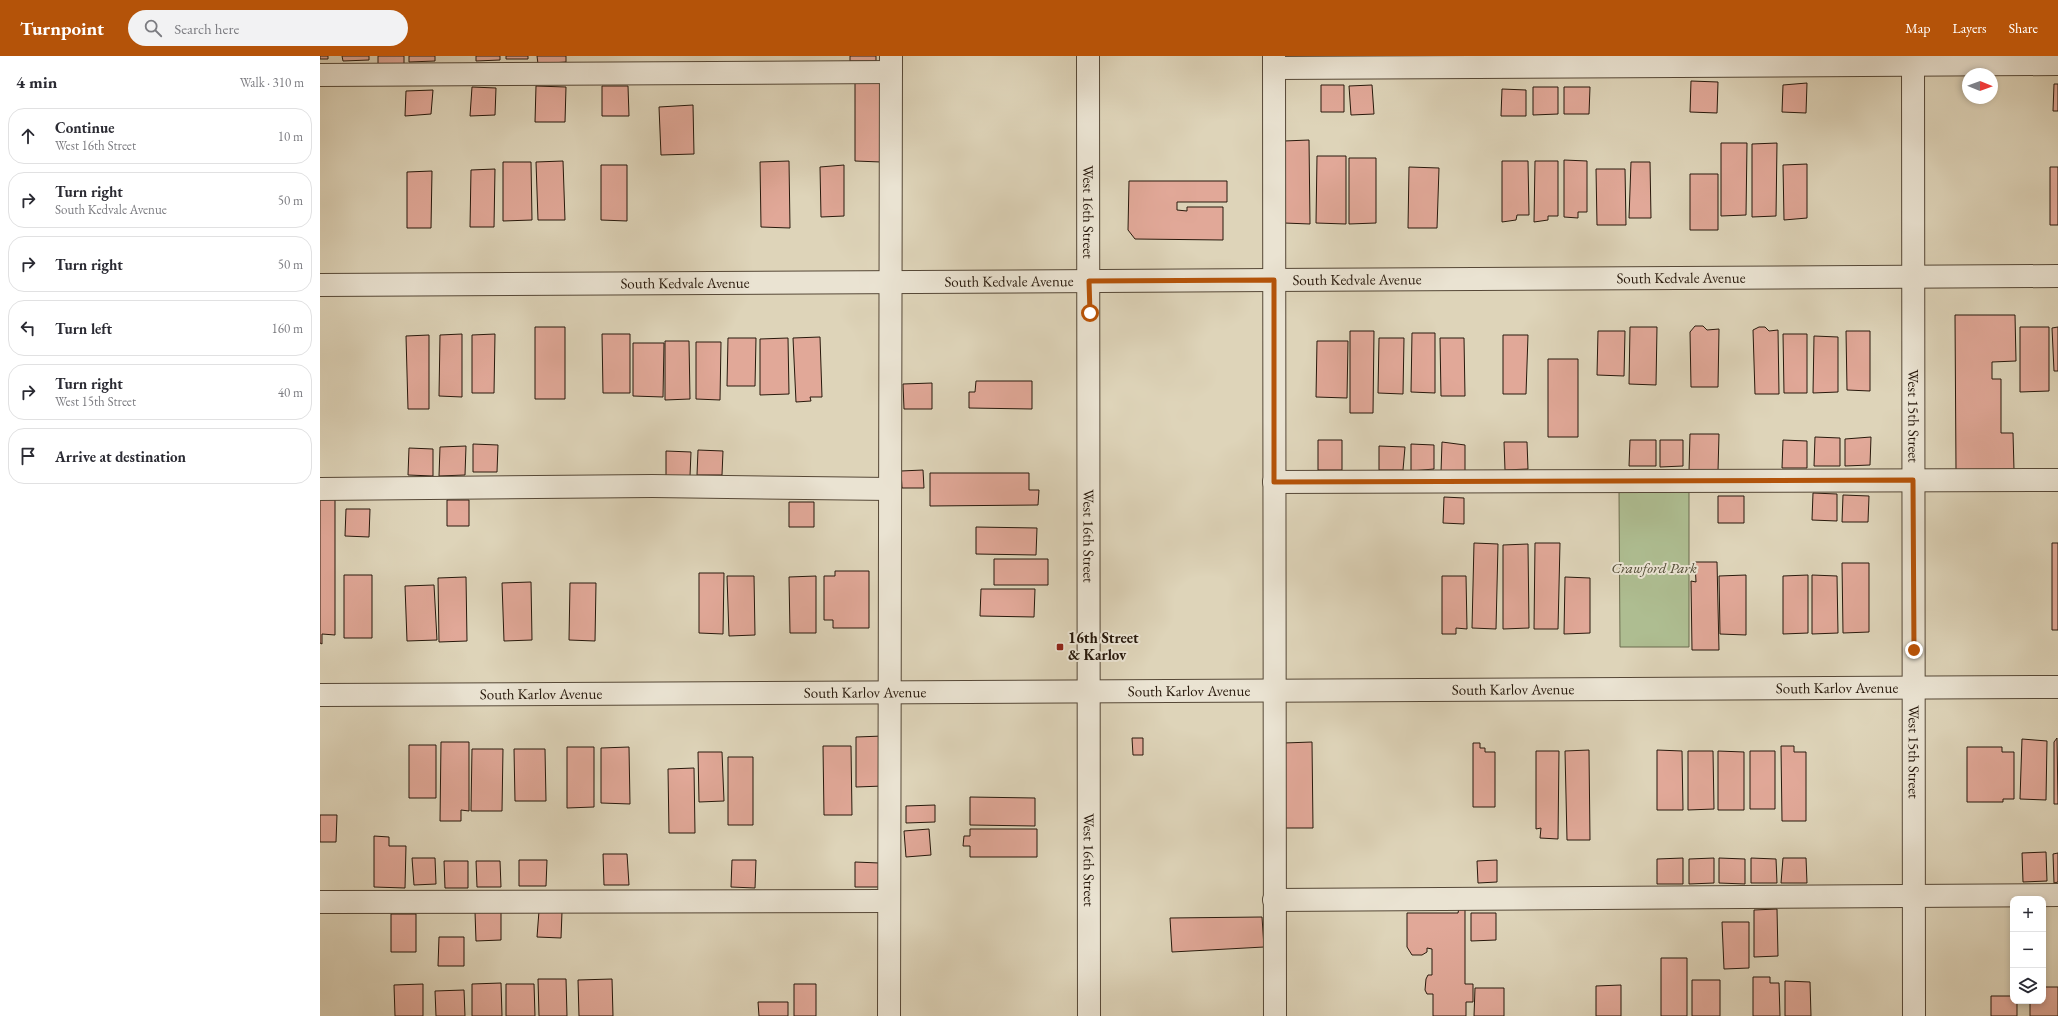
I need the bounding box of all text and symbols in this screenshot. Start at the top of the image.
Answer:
search box [128,10,408,46]
text: Turnpoint [20,16,104,41]
icon: search [142,17,164,39]
text: Search here [174,19,239,38]
text: Map [1905,19,1930,37]
text: Layers [1952,19,1987,37]
text: Share [2009,19,2038,37]
north arrow [1962,68,1998,104]
text: 4 min [16,71,57,93]
text: Walk · 310 m [240,74,304,91]
text: Continue [55,118,115,137]
icon: ahead [17,125,39,147]
text: 10 m [278,128,303,145]
text: West 16th Street [55,137,136,154]
street label: West 16th Street [1079,165,1098,259]
text: Turn right [55,182,123,201]
icon: right [17,189,39,211]
text: 50 m [278,192,303,209]
text: South Kedvale Avenue [55,201,167,218]
icon: right [17,253,39,275]
text: Turn right [55,255,123,274]
text: 50 m [278,256,303,273]
street label: South Kedvale Avenue [1616,268,1746,287]
street label: South Kedvale Avenue [1292,269,1422,289]
street label: South Kedvale Avenue [944,271,1074,291]
street label: South Kedvale Avenue [620,273,750,292]
route start [1081,304,1099,322]
icon: left [17,317,39,339]
text: Turn left [55,319,112,338]
text: 160 m [272,320,303,337]
street label: West 15th Street [1904,369,1923,463]
text: Turn right [55,374,123,393]
icon: right [17,381,39,403]
text: 40 m [278,384,303,401]
text: West 15th Street [55,393,136,410]
icon: arrive [17,445,39,467]
text: Arrive at destination [55,447,186,466]
street label: West 16th Street [1079,489,1099,583]
park label: Crawford Park [1611,558,1697,577]
place label: 16th Street & Karlov [1068,628,1139,664]
route end [1905,641,1923,659]
marker: 16th Street & Karlov [1055,642,1065,652]
street label: South Karlov Avenue [1776,678,1898,697]
street label: South Karlov Avenue [1452,679,1574,699]
street label: South Karlov Avenue [1128,681,1250,700]
street label: South Karlov Avenue [804,682,926,702]
street label: South Karlov Avenue [480,684,602,703]
street label: West 15th Street [1905,705,1924,799]
street label: West 16th Street [1080,813,1099,907]
map controls [2010,896,2046,1004]
button: + [2010,896,2046,932]
button: − [2010,932,2046,968]
button: layers [2010,968,2046,1004]

